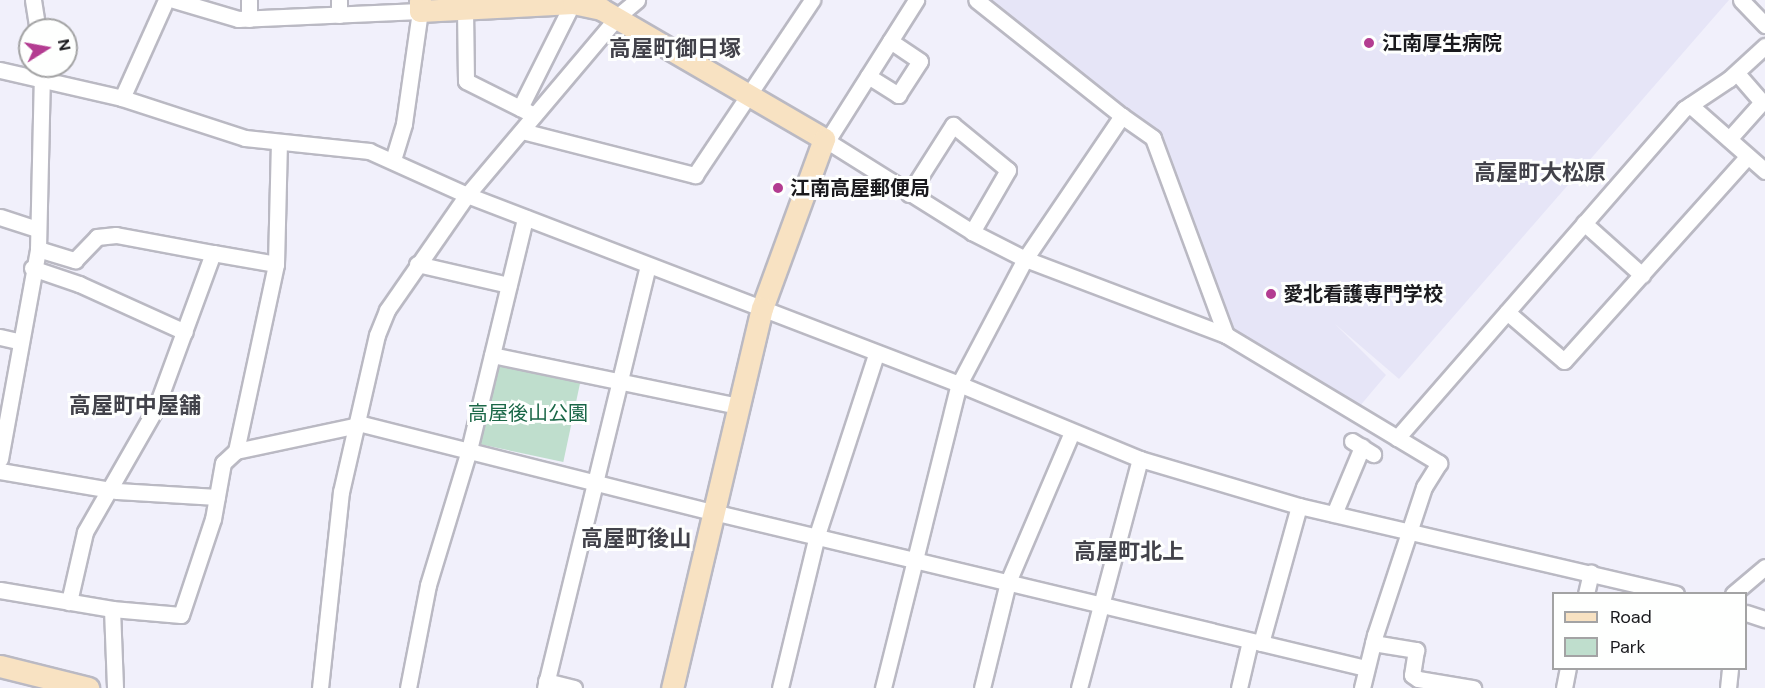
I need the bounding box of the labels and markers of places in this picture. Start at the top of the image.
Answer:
place label: 江南厚生病院 [1382,31,1502,55]
marker: 江南厚生病院 [1360,34,1378,52]
place label: 江南高屋郵便局 [790,176,930,200]
marker: 江南高屋郵便局 [771,181,785,195]
place label: 愛北看護専門学校 [1283,282,1443,306]
marker: 愛北看護専門学校 [1264,287,1278,301]

